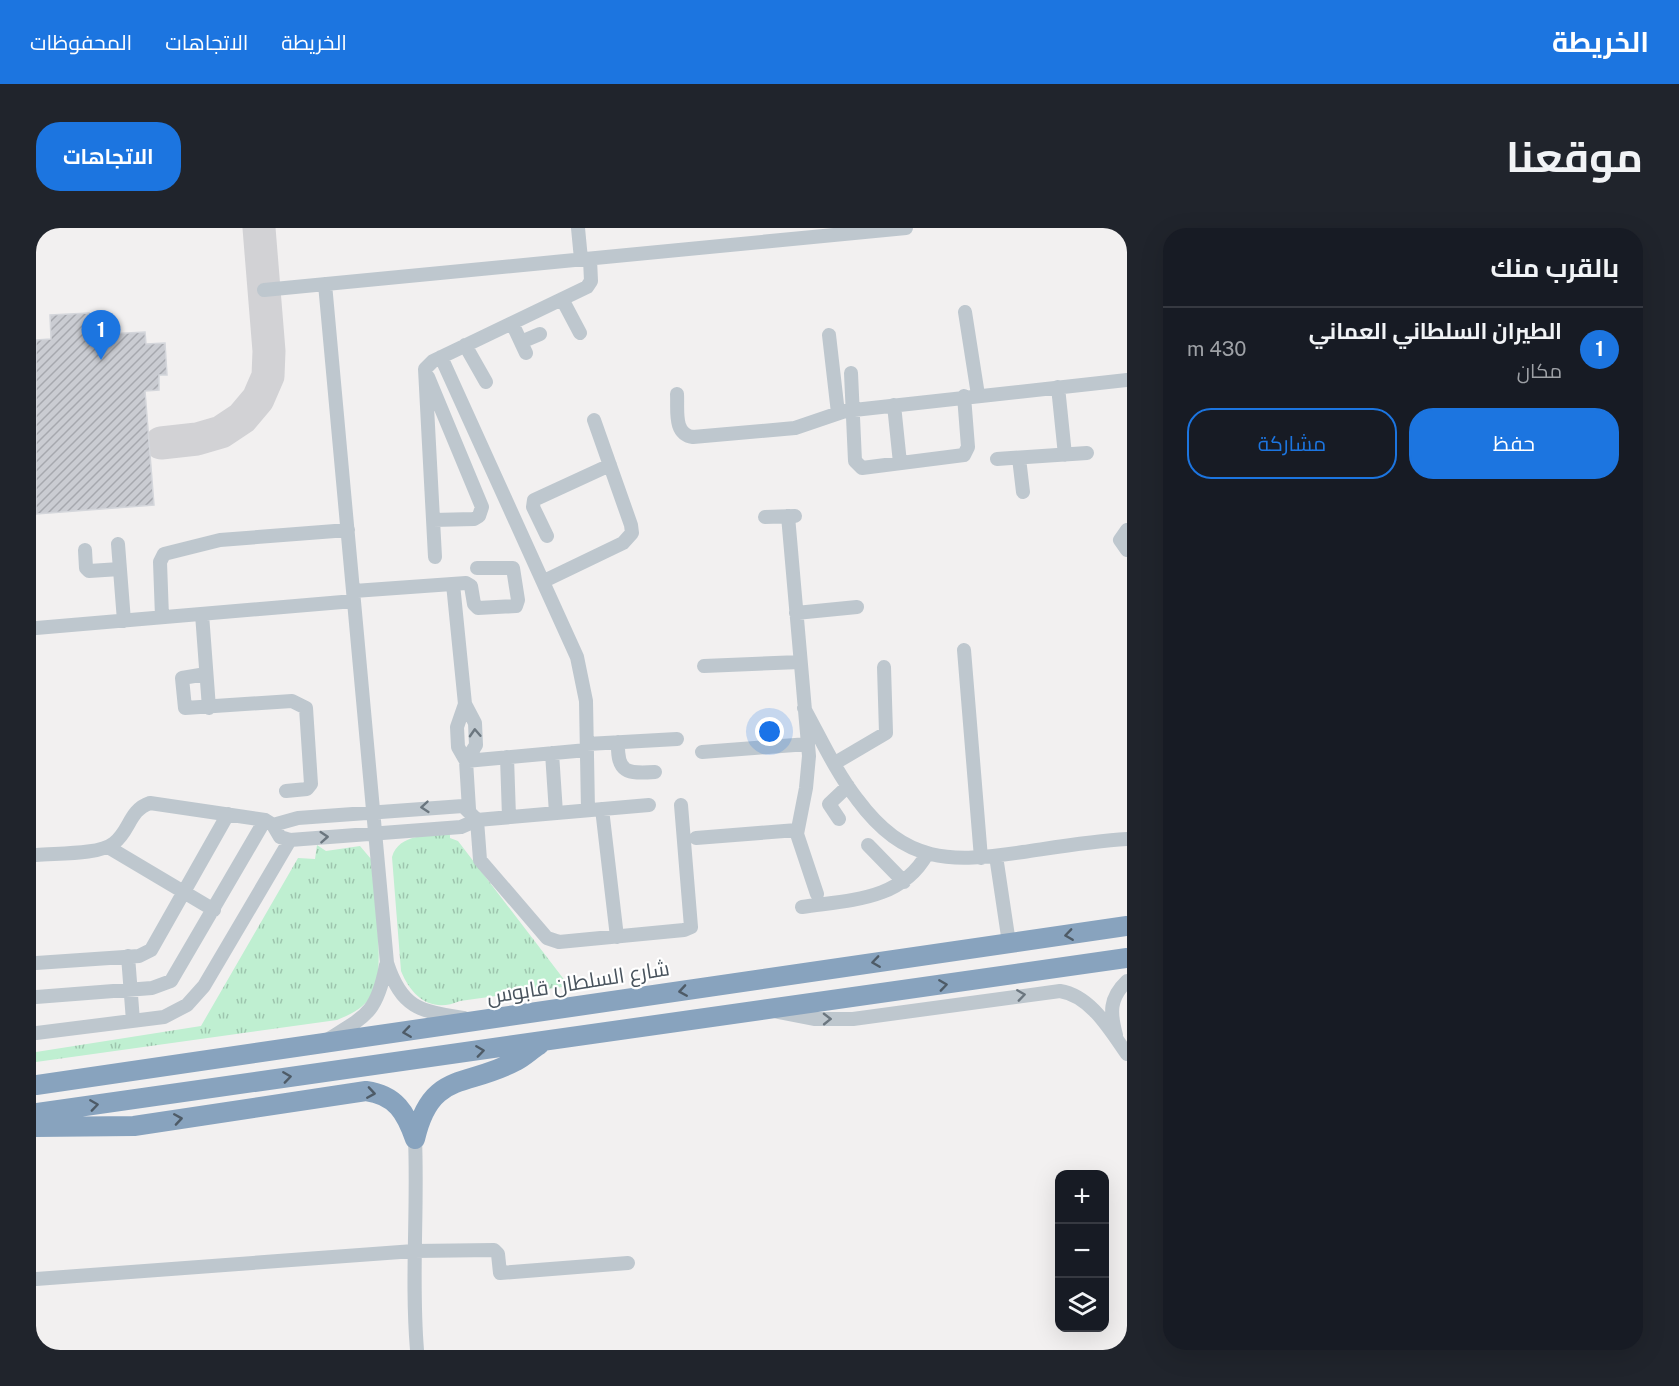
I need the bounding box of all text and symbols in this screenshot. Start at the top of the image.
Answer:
text: الخريطة [1552,25,1649,58]
text: المحفوظات [30,30,132,55]
text: الاتجاهات [165,30,248,55]
text: الخريطة [281,30,347,55]
button: الاتجاهات [36,122,181,191]
text: موقعنا [1506,132,1643,181]
text: بالقرب منك [1490,252,1619,283]
pin: 1 [82,310,120,360]
text: الطيران السلطاني العماني [1309,318,1562,344]
text: 430 m [1187,337,1246,361]
text: 1 [1595,337,1604,361]
text: مكان [1517,359,1562,383]
button: مشاركة [1187,408,1397,479]
button: حفظ [1409,408,1619,479]
your location [755,717,784,746]
one-way arrow [469,728,482,737]
one-way arrow [420,800,429,813]
one-way arrow [320,831,329,844]
one-way arrow [1064,928,1074,940]
street label: شارع السلطان قابوس [485,955,672,1011]
one-way arrow [871,956,881,968]
one-way arrow [939,979,948,991]
one-way arrow [679,984,688,996]
one-way arrow [1016,990,1025,1002]
one-way arrow [823,1013,832,1025]
one-way arrow [403,1025,412,1037]
one-way arrow [476,1046,485,1058]
one-way arrow [282,1072,292,1084]
one-way arrow [366,1086,375,1098]
one-way arrow [89,1099,99,1111]
one-way arrow [173,1113,183,1126]
map controls [1055,1170,1109,1332]
button: + [1055,1170,1109,1224]
button: − [1055,1224,1109,1278]
button: layers [1055,1278,1109,1332]

